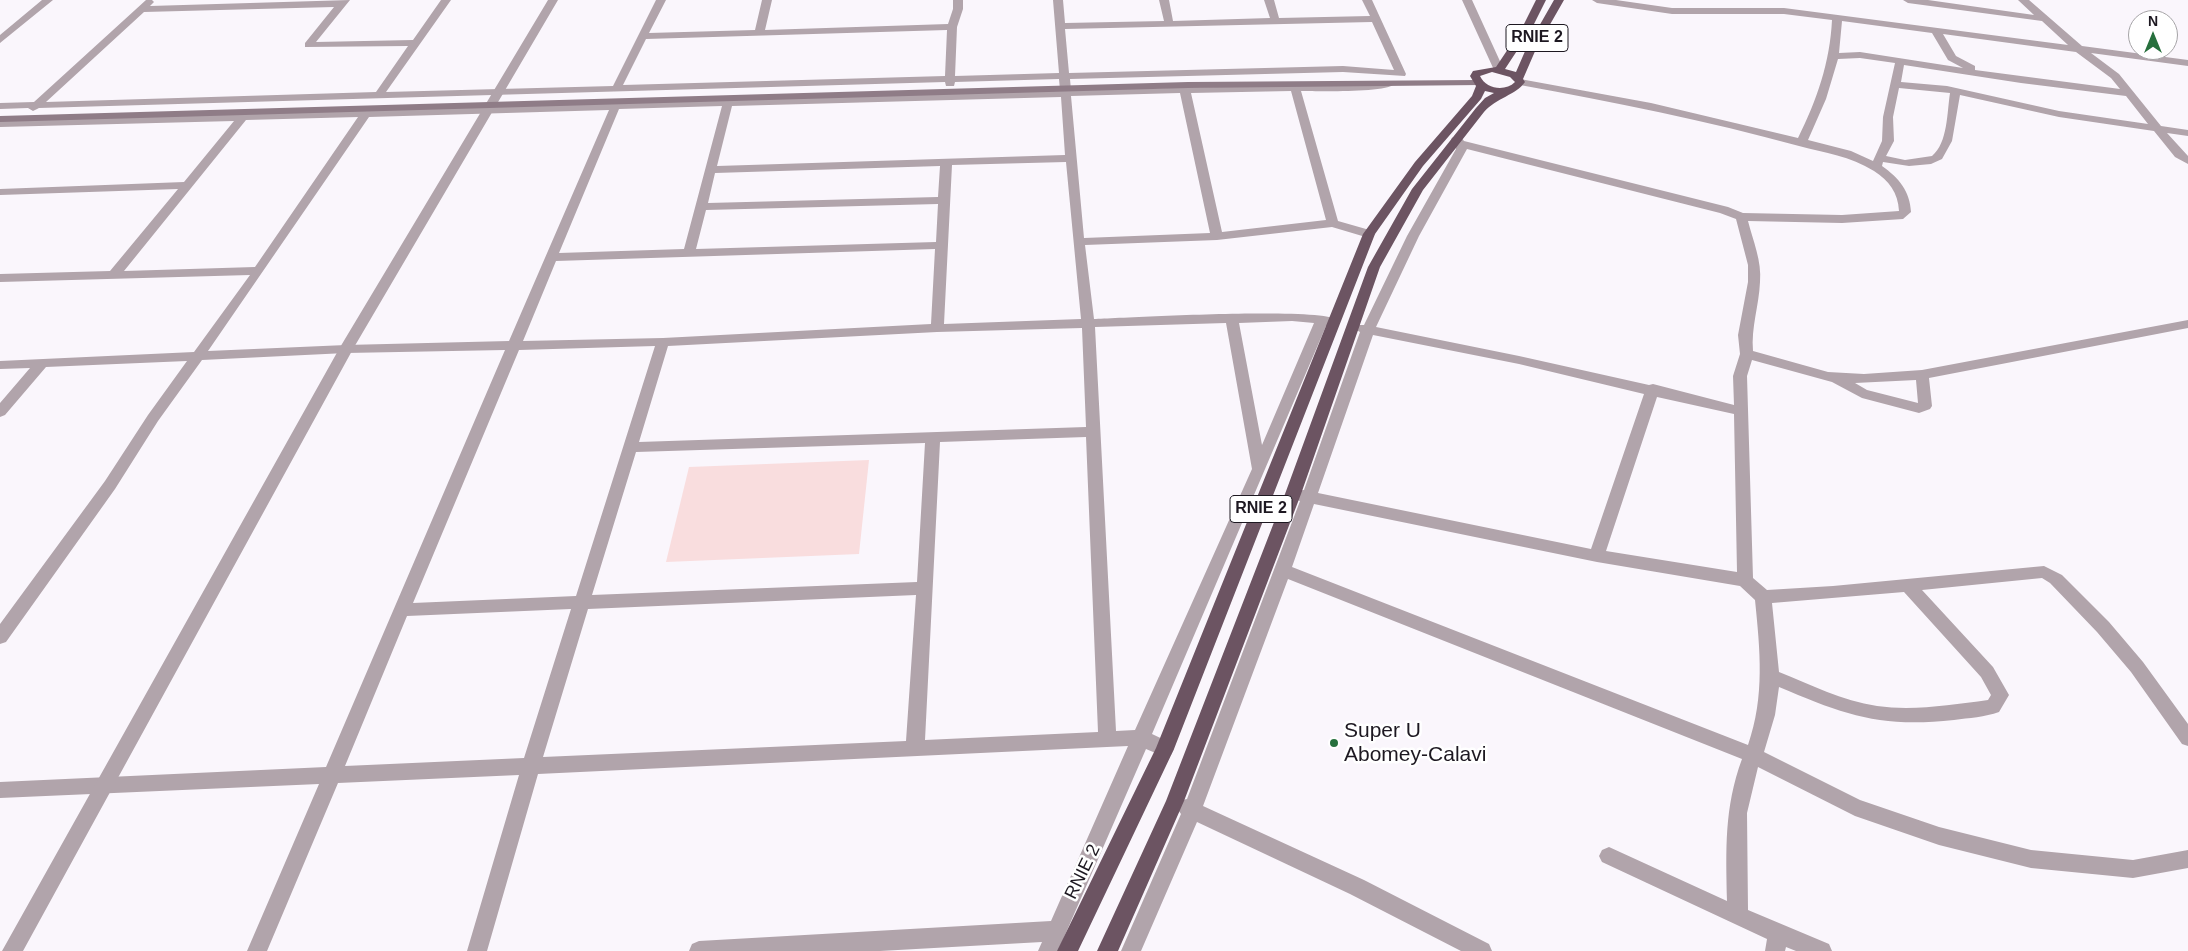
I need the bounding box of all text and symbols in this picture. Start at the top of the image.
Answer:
north arrow [2128,10,2178,60]
text: N [2148,13,2158,29]
road number: RNIE 2 [1506,24,1568,52]
road number: RNIE 2 [1230,496,1292,522]
place label: Super U Abomey-Calavi [1344,718,1486,768]
marker: Super U Abomey-Calavi [1328,737,1340,749]
street label: RNIE 2 [1061,841,1105,903]

